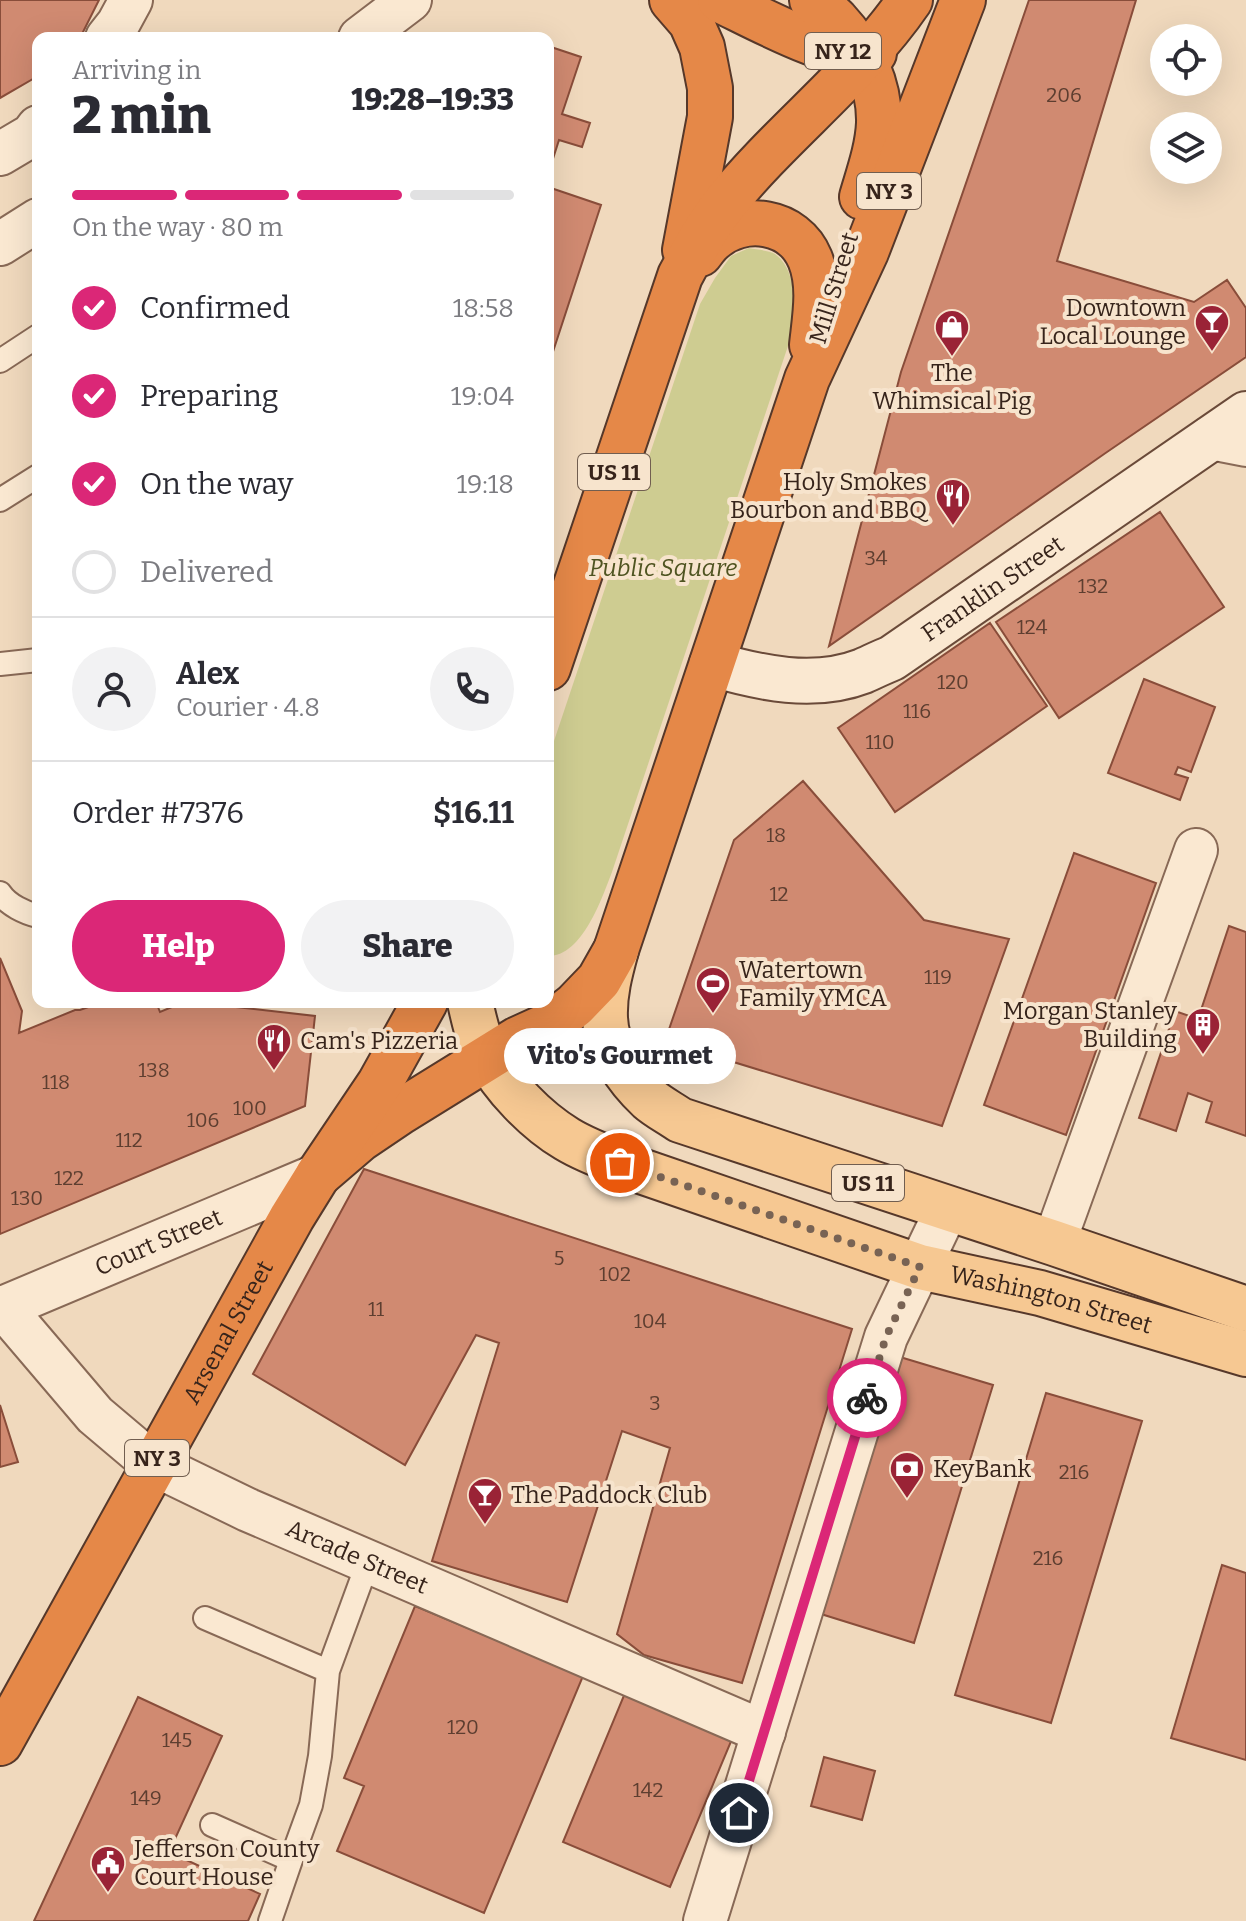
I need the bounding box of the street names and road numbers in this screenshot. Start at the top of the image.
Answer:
road number: NY 12 [805,33,881,69]
road number: NY 3 [857,173,921,209]
street label: Mill Street [804,229,864,347]
road number: US 11 [578,454,650,490]
street label: Franklin Street [916,530,1069,647]
road number: US 11 [832,1165,904,1201]
street label: Court Street [91,1203,227,1281]
street label: Arsenal Street [177,1255,279,1409]
street label: Washington Street [948,1260,1156,1339]
road number: NY 3 [125,1440,189,1476]
street label: Arcade Street [282,1514,432,1600]

